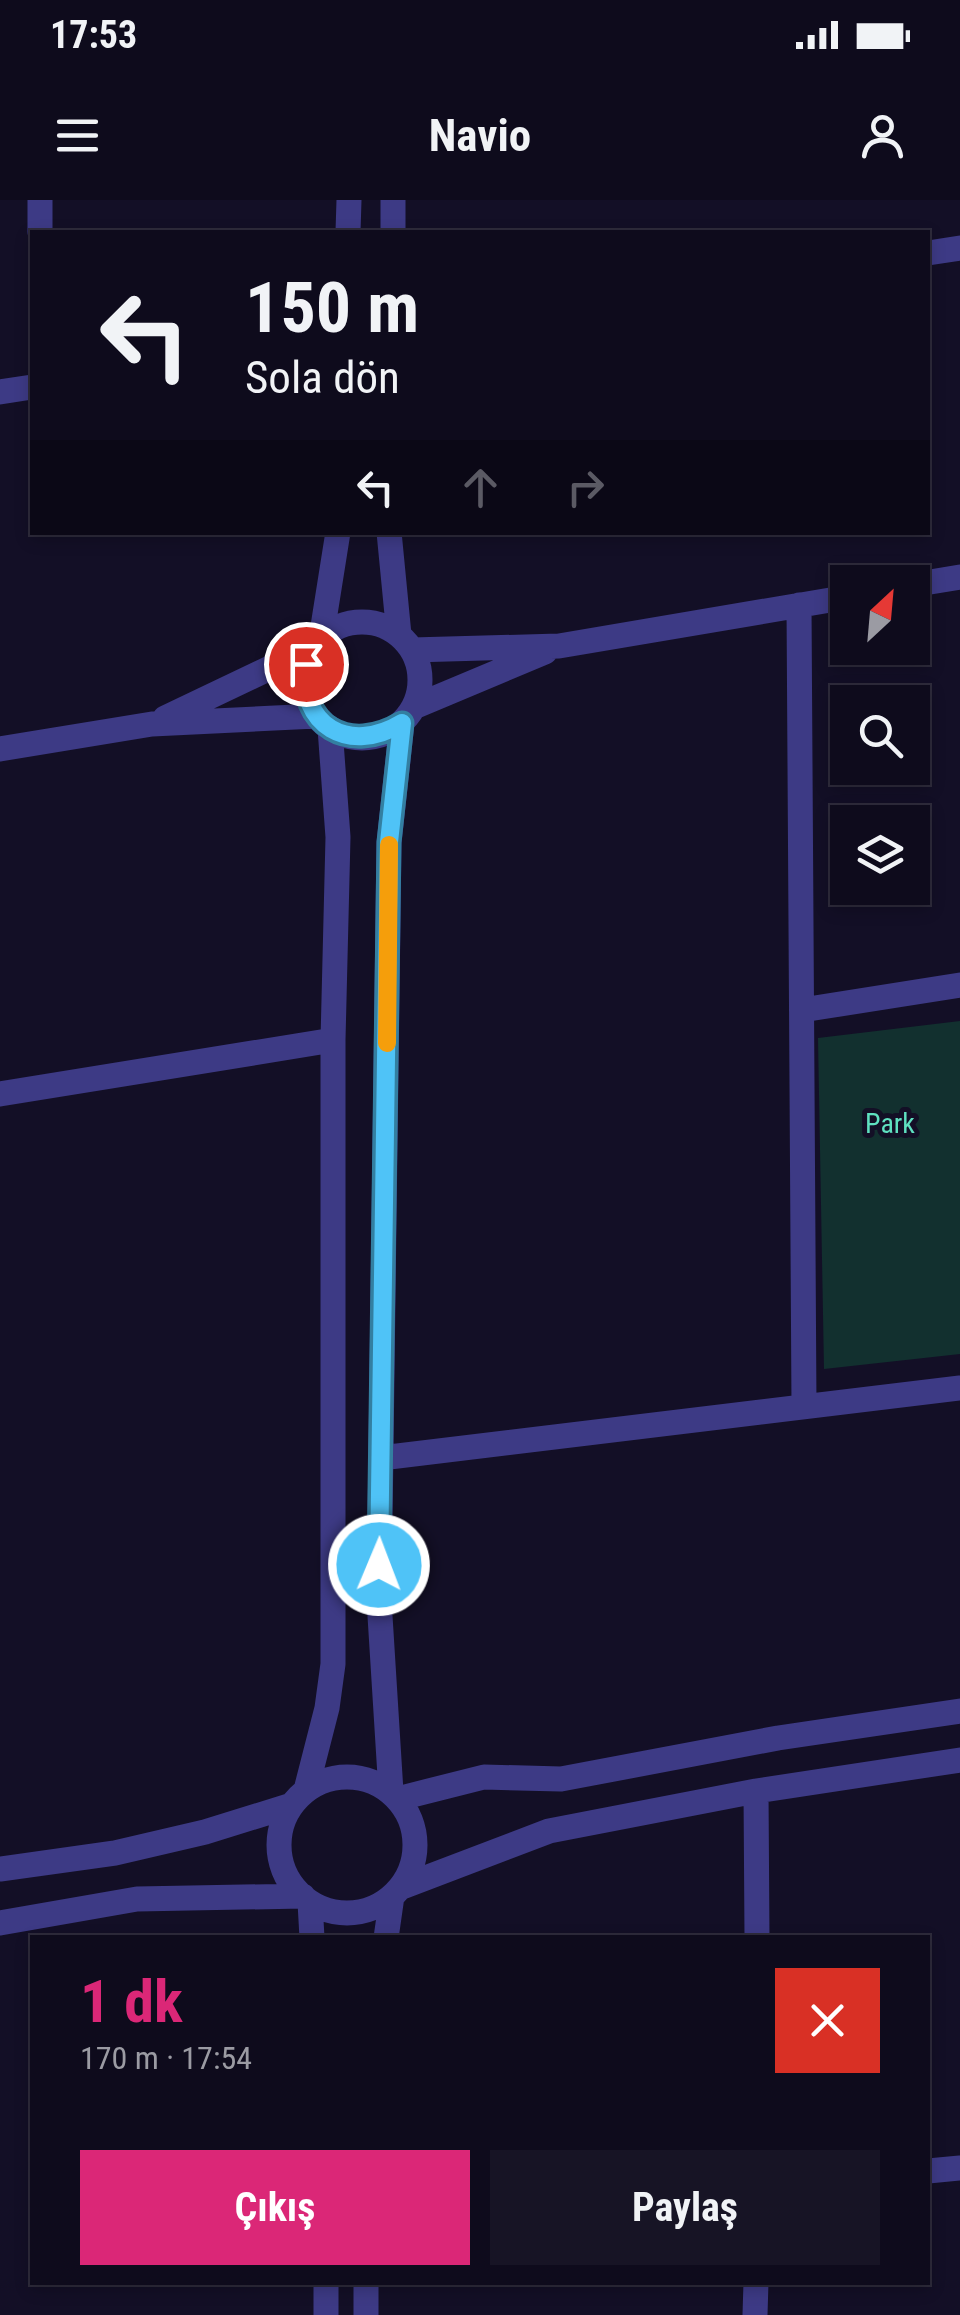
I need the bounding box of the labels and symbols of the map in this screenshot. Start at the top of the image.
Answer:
north arrow [830,565,930,665]
pin [264,622,349,707]
park label: Park [865,1107,915,1140]
position arrow [327,1513,431,1617]

